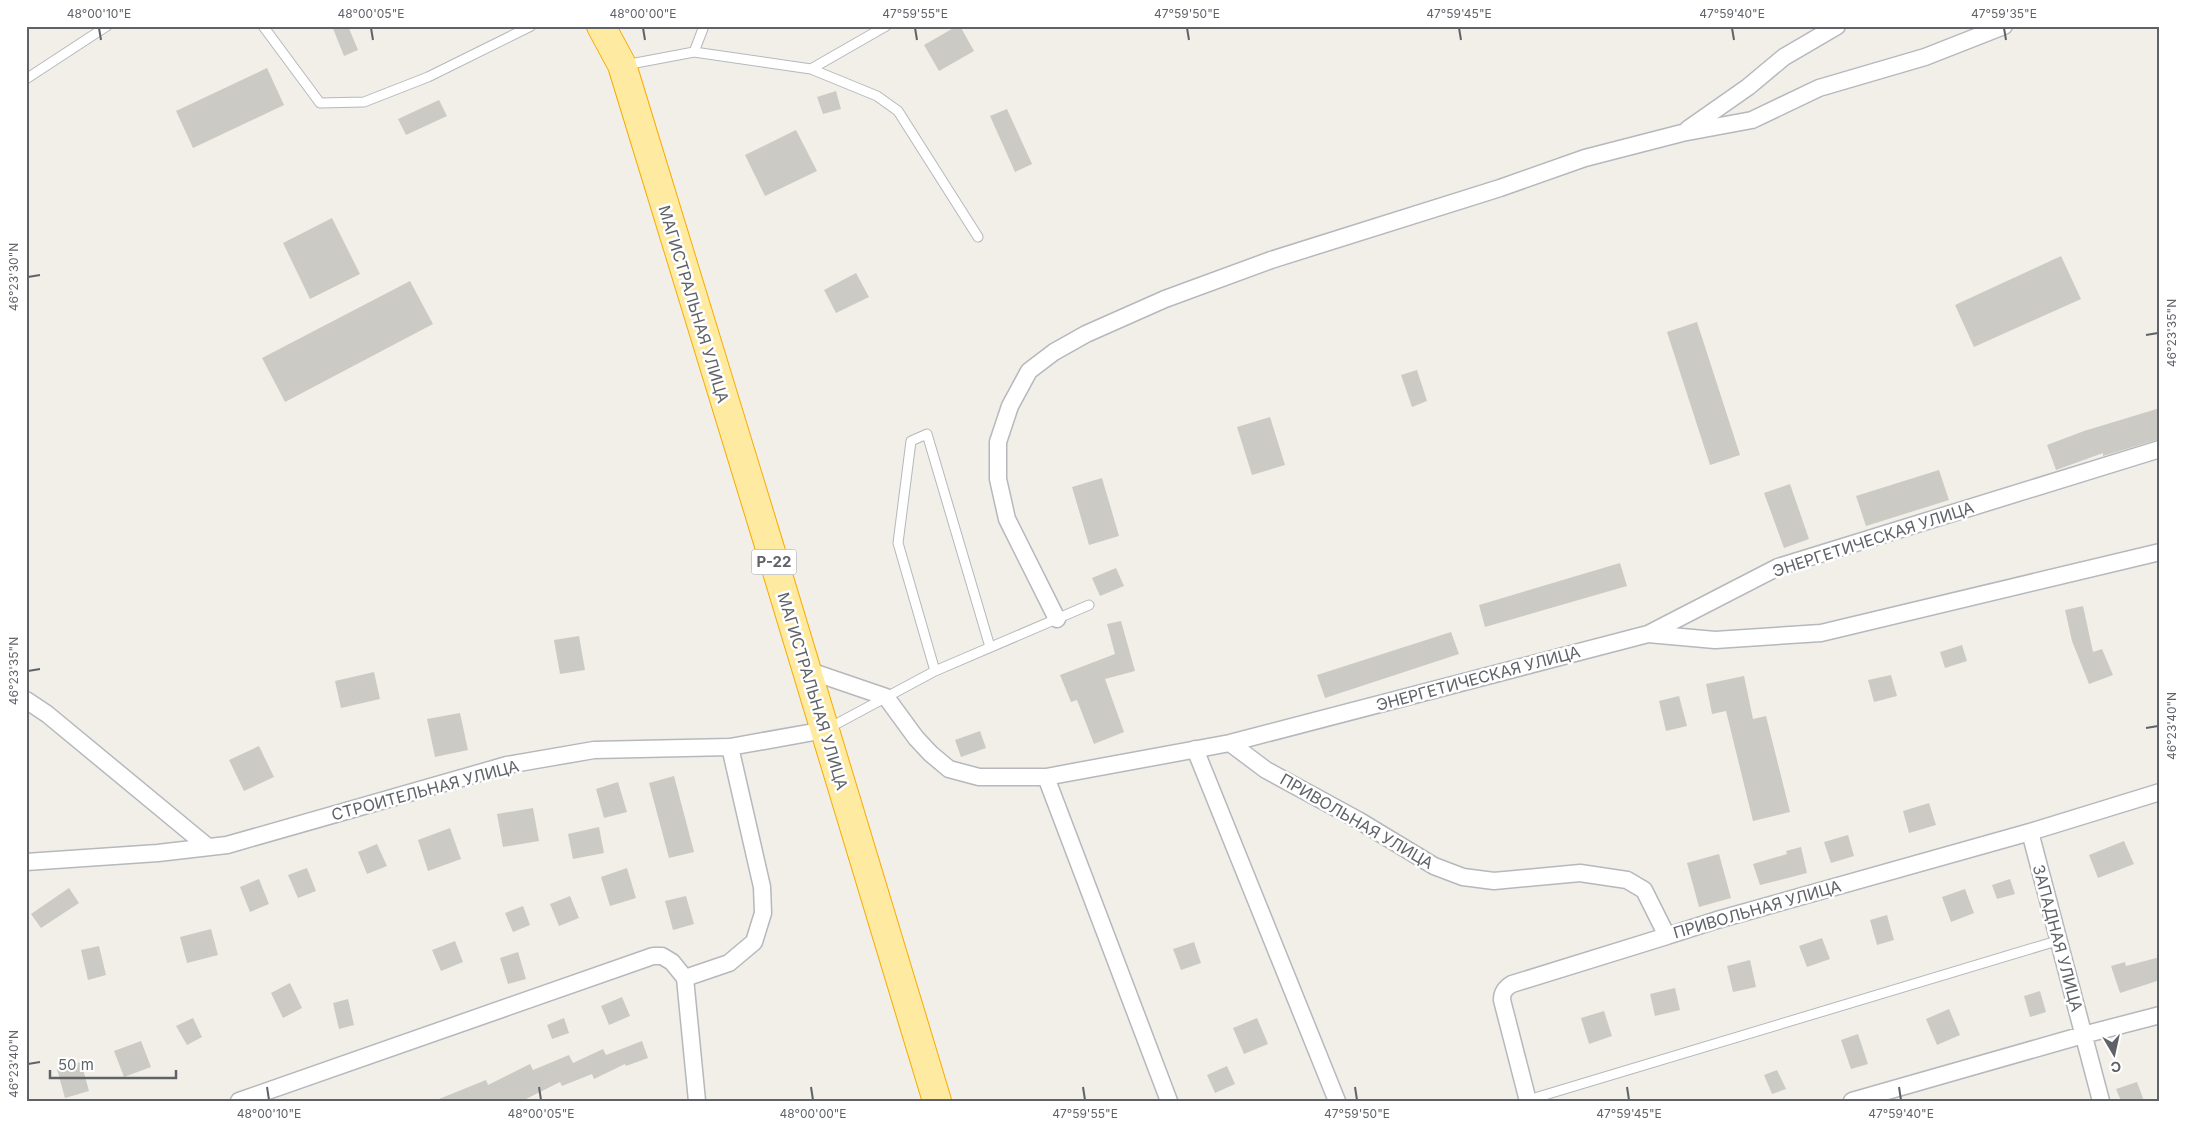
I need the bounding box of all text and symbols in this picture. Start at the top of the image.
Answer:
text: 48°00'10"E [67,6,131,21]
text: 48°00'05"E [338,6,404,21]
text: 48°00'00"E [609,6,677,21]
text: 47°59'55"E [882,6,948,21]
text: 47°59'50"E [1154,6,1220,21]
text: 47°59'45"E [1426,6,1492,21]
text: 47°59'40"E [1699,6,1765,21]
text: 47°59'35"E [1971,6,2037,21]
street label: МАГИСТРАЛЬНАЯ УЛИЦА [654,203,734,405]
text: 46°23'30"N [6,243,21,311]
text: 46°23'35"N [2164,299,2179,367]
street label: ЭНЕРГЕТИЧЕСКАЯ УЛИЦА [1770,497,1976,581]
road number: Р-22 [752,550,796,574]
street label: МАГИСТРАЛЬНАЯ УЛИЦА [773,590,853,792]
text: 46°23'35"N [6,637,21,705]
street label: ЭНЕРГЕТИЧЕСКАЯ УЛИЦА [1374,641,1582,715]
text: 46°23'40"N [2164,692,2179,760]
street label: СТРОИТЕЛЬНАЯ УЛИЦА [329,755,521,825]
street label: ПРИВОЛЬНАЯ УЛИЦА [1277,769,1437,873]
street label: ЗАПАДНАЯ УЛИЦА [2029,862,2087,1014]
street label: ПРИВОЛЬНАЯ УЛИЦА [1671,875,1843,943]
text: 46°23'40"N [6,1030,21,1098]
north arrow [2088,1030,2138,1080]
scale bar [50,1047,176,1079]
text: 50 m [58,1055,94,1074]
text: С [2110,1058,2123,1077]
text: 48°00'10"E [237,1106,301,1121]
text: 48°00'05"E [508,1106,574,1121]
text: 48°00'00"E [779,1106,847,1121]
text: 47°59'55"E [1052,1106,1118,1121]
text: 47°59'50"E [1324,1106,1390,1121]
text: 47°59'45"E [1596,1106,1662,1121]
text: 47°59'40"E [1868,1106,1934,1121]

